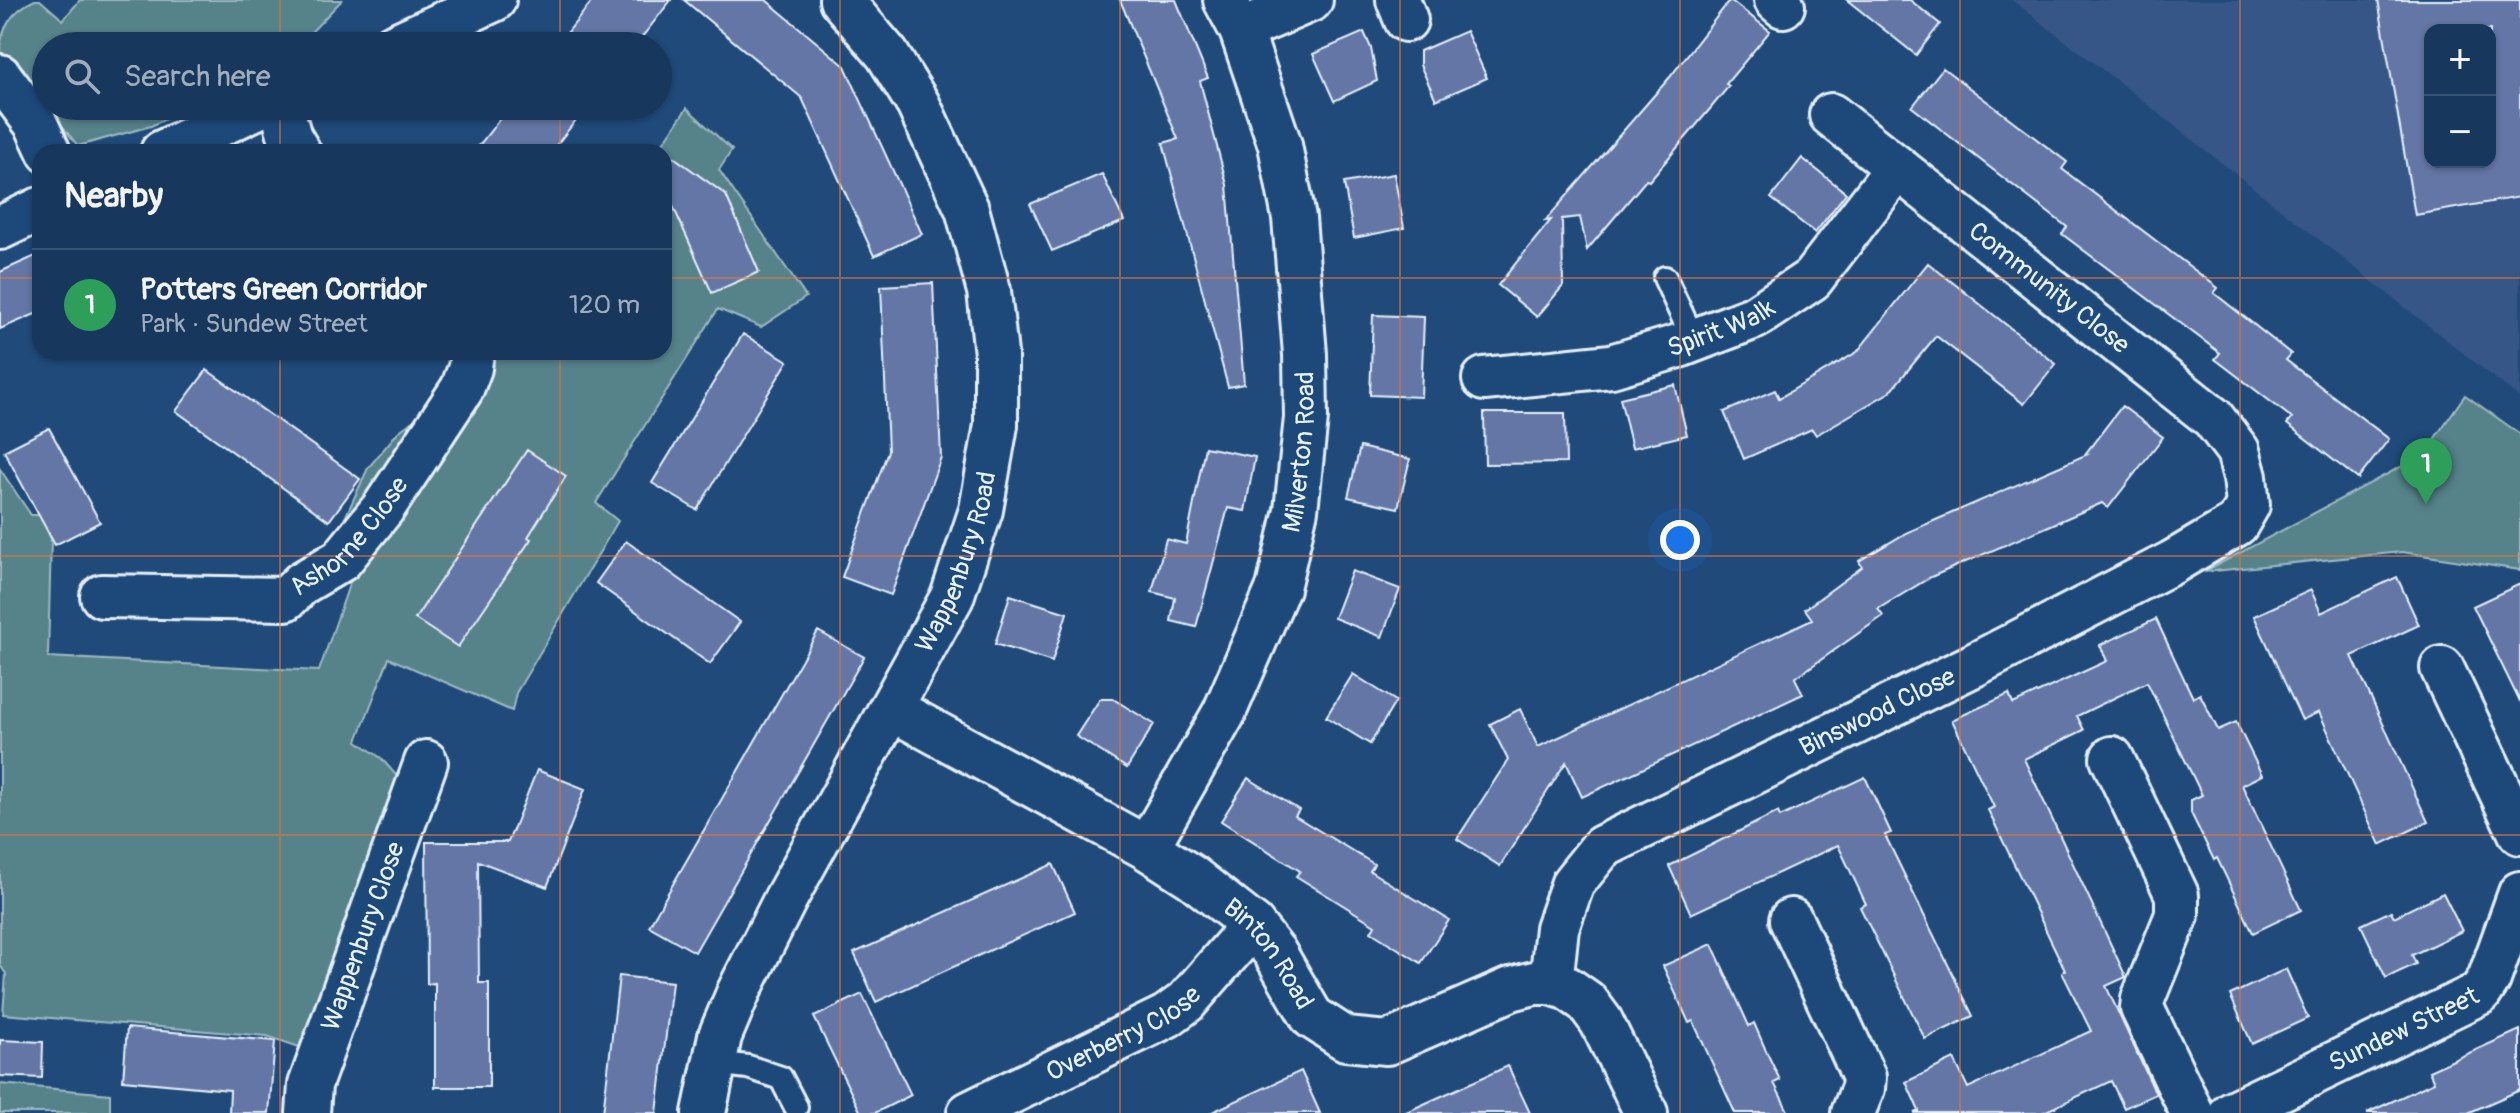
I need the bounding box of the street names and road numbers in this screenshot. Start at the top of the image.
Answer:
street label: Community Close [1962,215,2136,361]
street label: Spirit Walk [1664,292,1781,364]
street label: Milverton Road [1275,371,1322,536]
street label: Wappenbury Road [908,469,1003,658]
street label: Ashorne Close [283,471,415,602]
street label: Binswood Close [1794,661,1961,764]
street label: Wappenbury Close [315,837,412,1035]
street label: Binton Road [1217,892,1320,1015]
street label: Overberry Close [1041,979,1209,1089]
street label: Sundew Street [2324,980,2485,1079]

